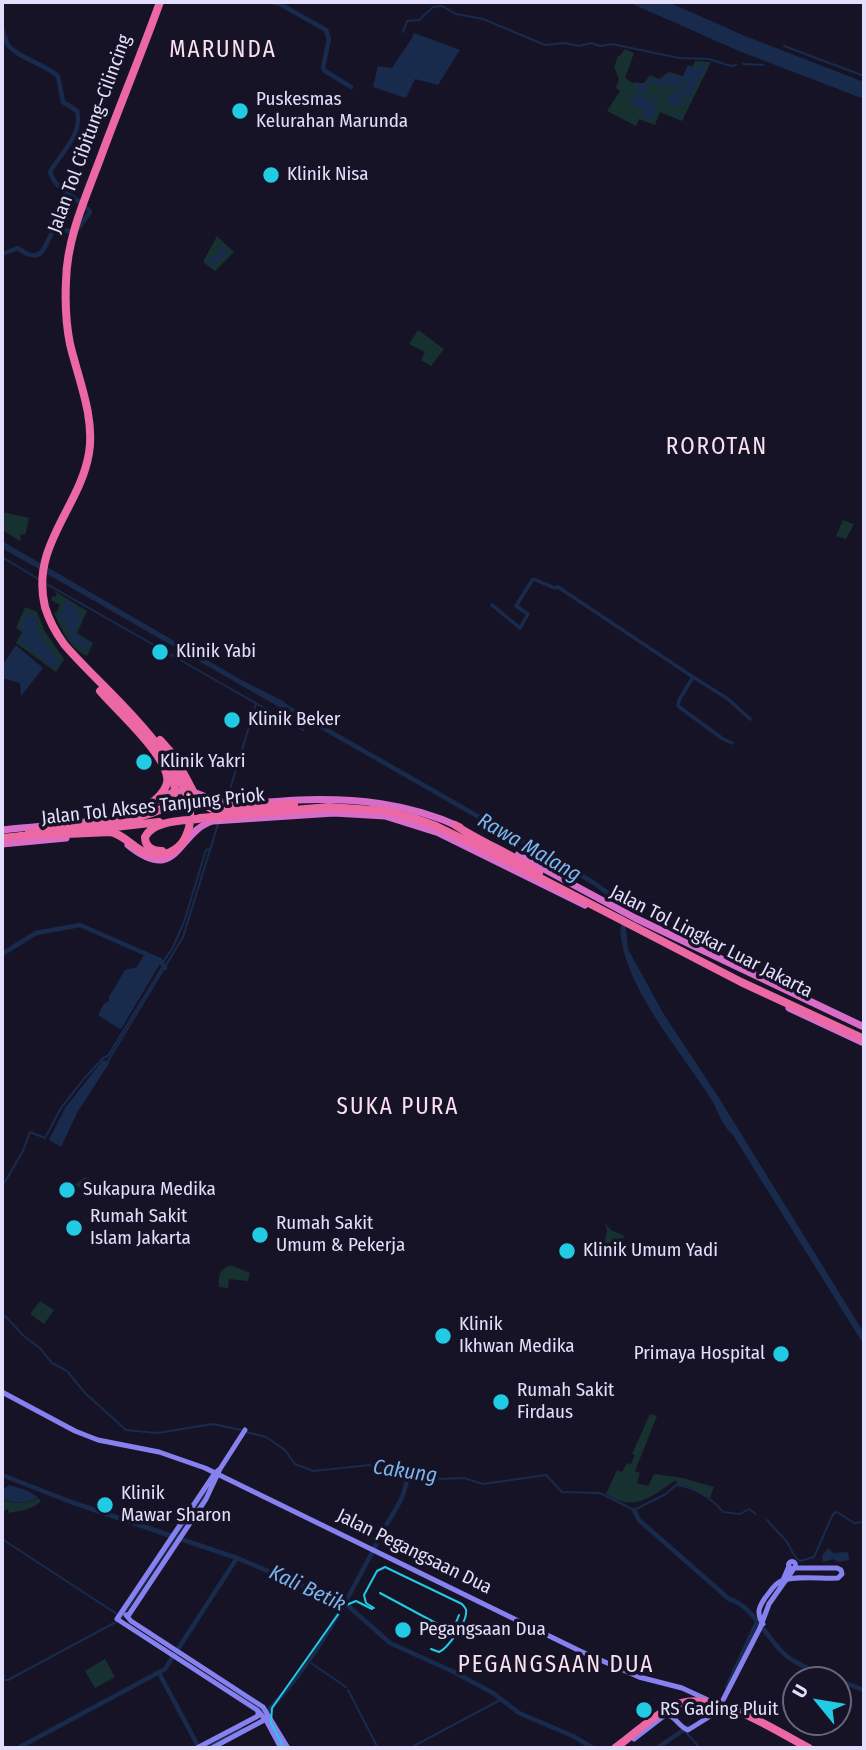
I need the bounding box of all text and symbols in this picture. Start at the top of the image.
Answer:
street label: Jalan Tol Cibitung–Cilincing [43,32,137,236]
district label: MARUNDA [170,37,276,65]
place label: Puskesmas Kelurahan Marunda [256,89,408,133]
marker: Puskesmas Kelurahan Marunda [230,101,250,121]
place label: Klinik Nisa [287,164,369,186]
marker: Klinik Nisa [261,165,281,185]
district label: ROROTAN [667,434,767,462]
place label: Klinik Yabi [176,641,256,663]
marker: Klinik Yabi [150,642,170,662]
place label: Klinik Beker [248,709,340,731]
marker: Klinik Beker [222,710,242,730]
place label: Klinik Yakri [160,751,246,773]
marker: Klinik Yakri [134,752,154,772]
street label: Jalan Tol Akses Tanjung Priok [40,784,266,830]
water label: Rawa Malang [473,808,585,888]
street label: Jalan Tol Lingkar Luar Jakarta [606,881,816,1003]
district label: SUKA PURA [338,1094,458,1122]
place label: Sukapura Medika [83,1179,216,1201]
marker: Sukapura Medika [57,1180,77,1200]
place label: Rumah Sakit Islam Jakarta [90,1206,191,1250]
place label: Rumah Sakit Umum & Pekerja [276,1213,405,1257]
marker: Rumah Sakit Islam Jakarta [64,1218,84,1238]
marker: Rumah Sakit Umum & Pekerja [250,1225,270,1245]
place label: Klinik Umum Yadi [583,1240,718,1262]
marker: Klinik Umum Yadi [557,1241,577,1261]
place label: Klinik Ikhwan Medika [459,1314,575,1358]
marker: Klinik Ikhwan Medika [433,1326,453,1346]
place label: Primaya Hospital [634,1343,765,1365]
marker: Primaya Hospital [771,1344,791,1364]
place label: Rumah Sakit Firdaus [517,1380,614,1424]
marker: Rumah Sakit Firdaus [491,1392,511,1412]
water label: Cakung [371,1455,439,1489]
place label: Klinik Mawar Sharon [121,1483,231,1527]
marker: Klinik Mawar Sharon [95,1495,115,1515]
street label: Jalan Pegangsaan Dua [333,1505,495,1599]
water label: Kali Betik [265,1560,349,1618]
place label: Pegangsaan Dua [419,1619,546,1641]
marker: Pegangsaan Dua [393,1620,413,1640]
district label: PEGANGSAAN DUA [459,1652,653,1680]
north arrow [782,1666,852,1736]
text: U [787,1681,813,1702]
place label: RS Gading Pluit [660,1699,778,1721]
marker: RS Gading Pluit [634,1700,654,1720]

